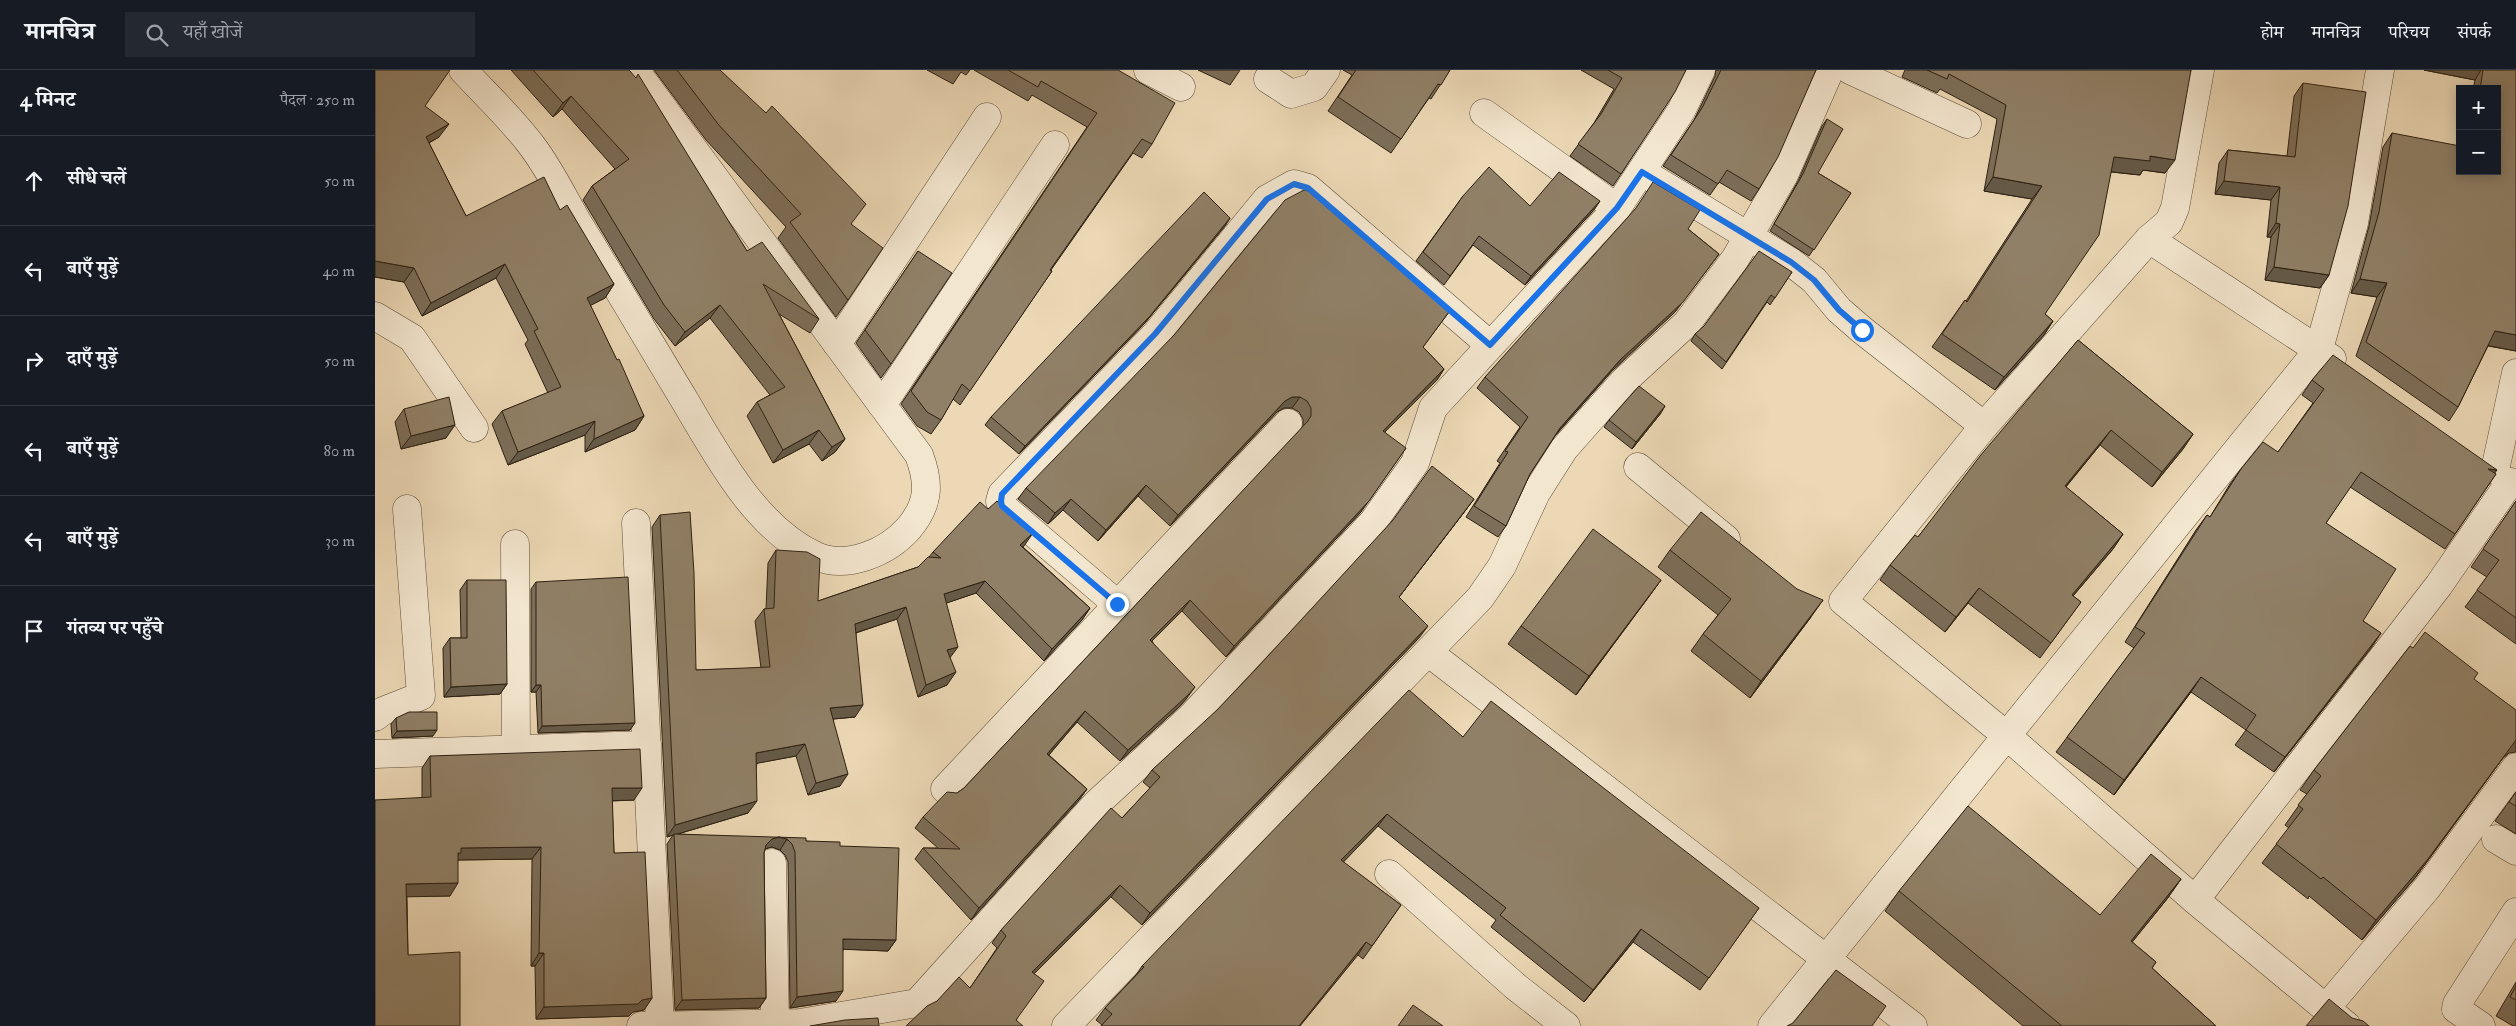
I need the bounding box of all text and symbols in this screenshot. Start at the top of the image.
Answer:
search box [125,12,475,57]
text: मानचित्र [25,16,95,47]
text: यहाँ खोजें [183,20,243,44]
icon: search [143,21,171,49]
text: होम [2261,21,2284,44]
text: मानचित्र [2312,21,2360,44]
text: परिचय [2388,21,2429,44]
text: संपर्क [2457,21,2491,44]
map controls [2456,85,2501,175]
button: + [2456,85,2501,130]
text: 4 मिनट [20,86,76,113]
text: पैदल · 250 m [280,90,355,110]
button: − [2456,130,2501,175]
text: सीधे चलें [67,166,126,190]
icon: ahead [20,167,48,195]
text: 50 m [324,171,355,191]
text: बाएँ मुड़ें [67,256,118,280]
icon: left [20,257,48,285]
text: 40 m [322,261,355,281]
route start [1851,319,1874,342]
text: दाएँ मुड़ें [67,346,118,370]
icon: right [20,347,48,375]
text: 50 m [324,351,355,371]
text: बाएँ मुड़ें [67,436,118,460]
icon: left [20,437,48,465]
text: 80 m [324,441,355,461]
text: बाएँ मुड़ें [67,526,118,550]
icon: left [20,527,48,555]
text: 30 m [325,531,355,551]
route end [1106,593,1129,616]
text: गंतव्य पर पहुँचे [67,616,163,640]
icon: arrive [20,617,48,645]

